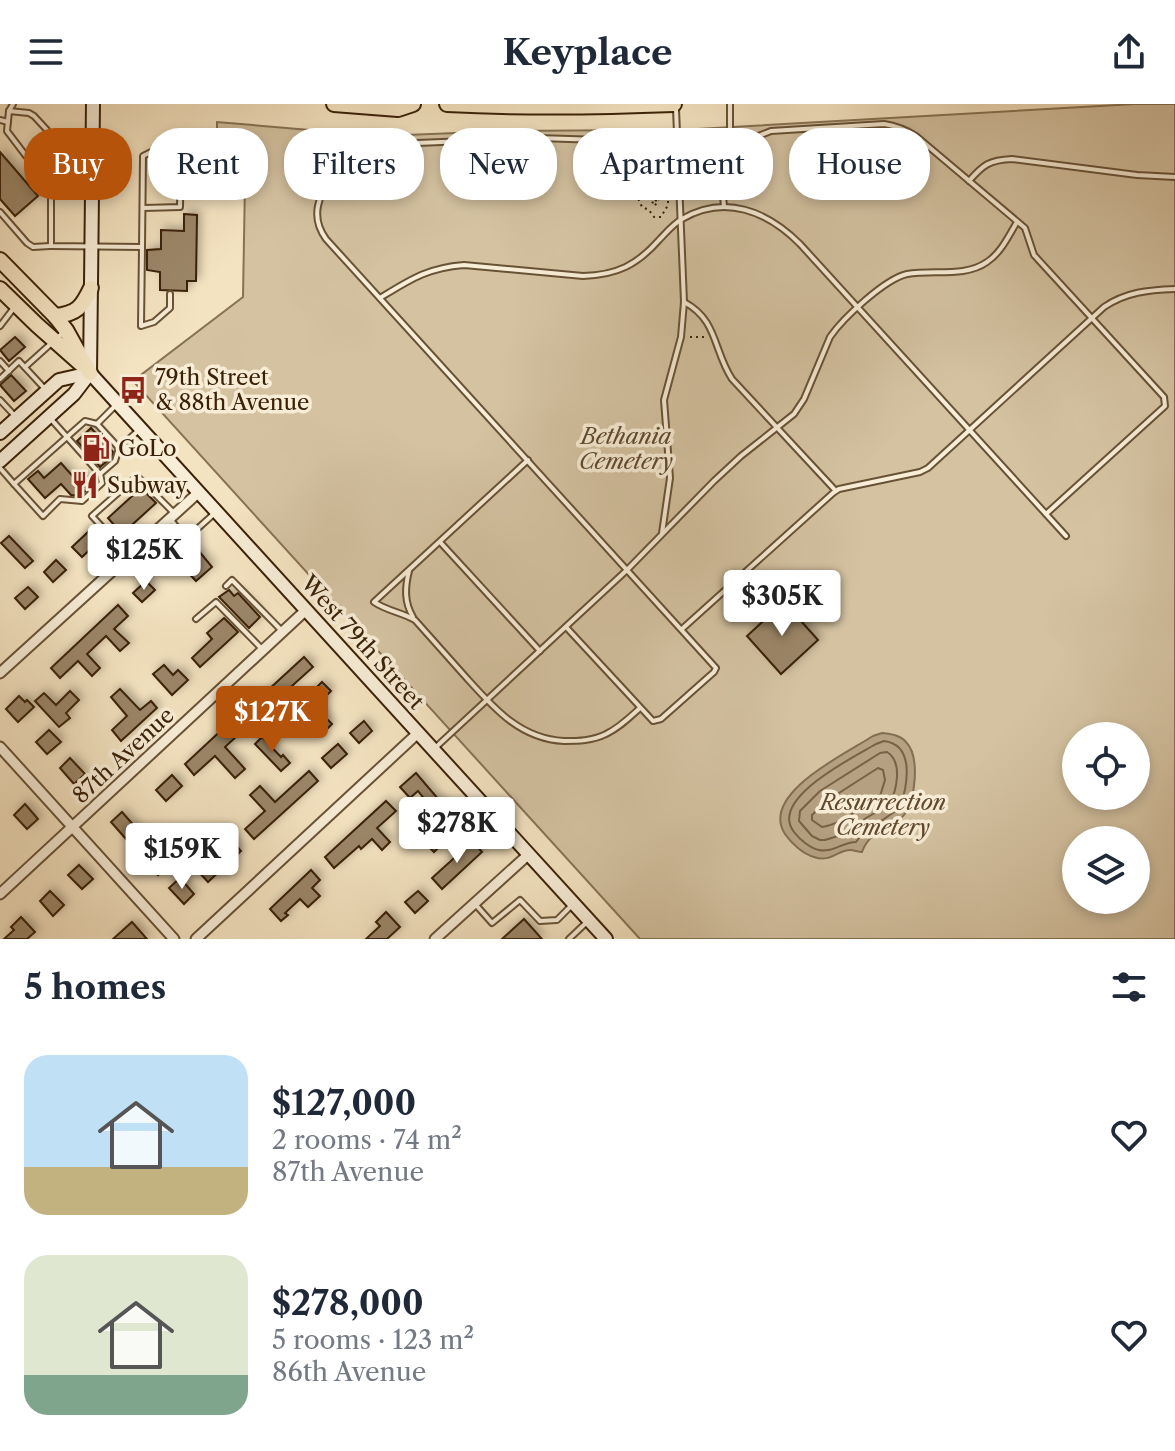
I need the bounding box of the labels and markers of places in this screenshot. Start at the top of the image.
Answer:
place label: 79th Street & 88th Avenue [155,364,309,416]
bus stop icon: 79th Street & 88th Avenue [118,375,148,405]
fuel station icon: GoLo [81,433,111,463]
place label: GoLo [118,435,177,462]
restaurant icon: Subway [70,470,100,500]
place label: Subway [107,472,188,499]
pin: $125K [88,524,200,592]
pin: $305K [726,570,838,638]
pin: $127K [216,686,328,754]
pin: $278K [401,797,513,865]
pin: $159K [126,823,238,891]

